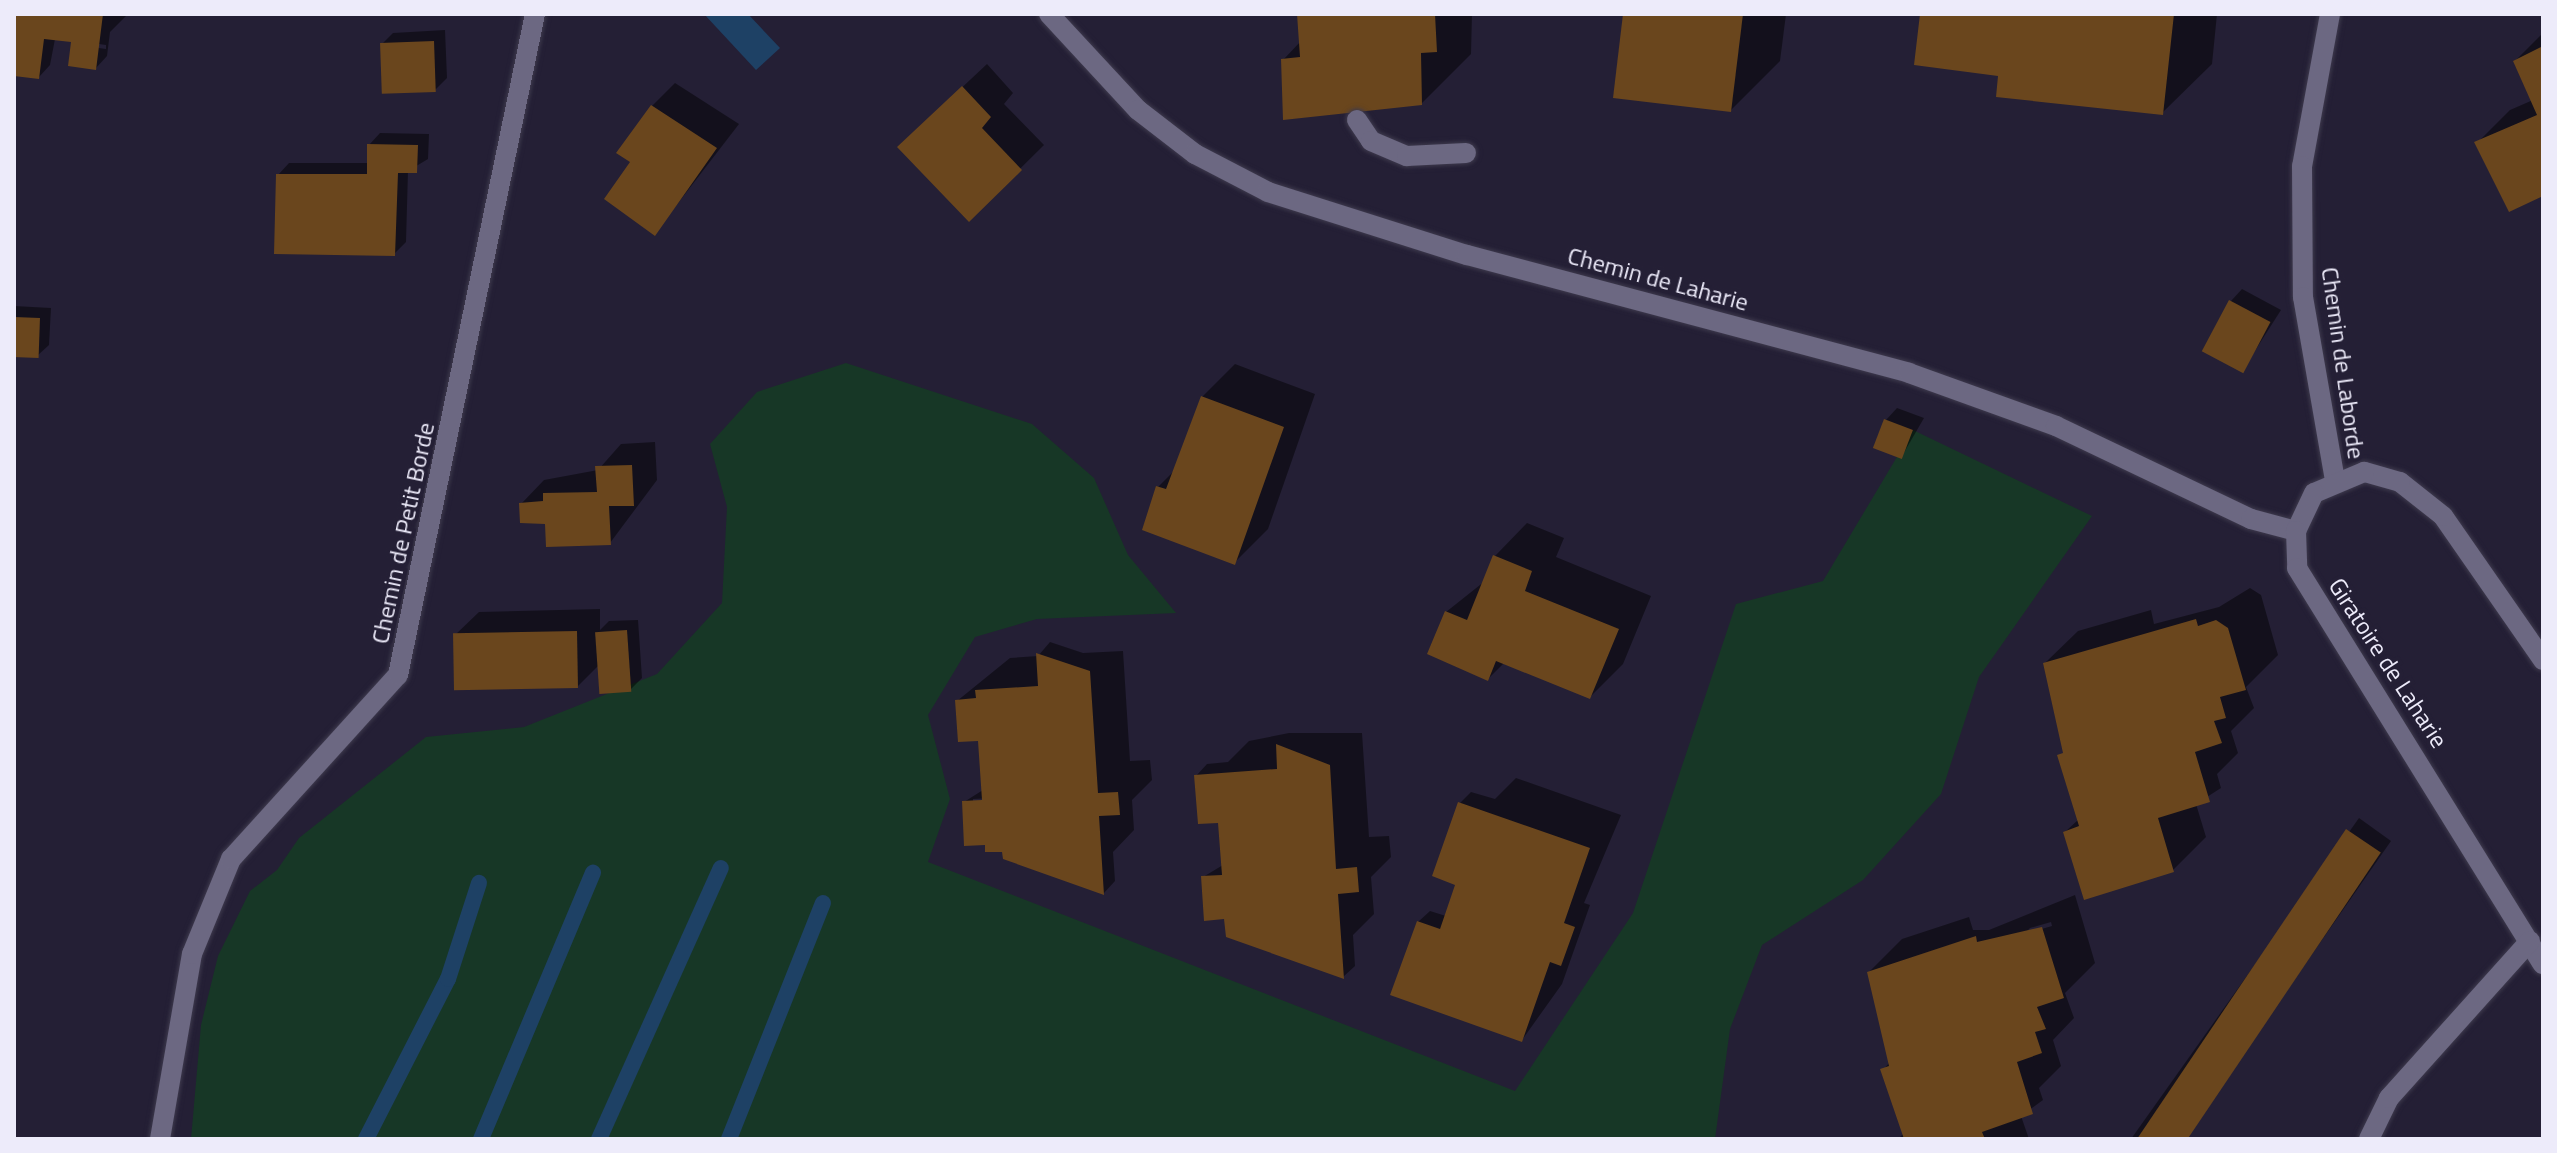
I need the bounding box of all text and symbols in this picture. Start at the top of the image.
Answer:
street label: Chemin de Laharie [1565,241,1751,317]
street label: Chemin de Laborde [2315,265,2371,461]
street label: Chemin de Petit Borde [365,420,441,646]
street label: Giratoire de Laharie [2322,573,2454,753]

